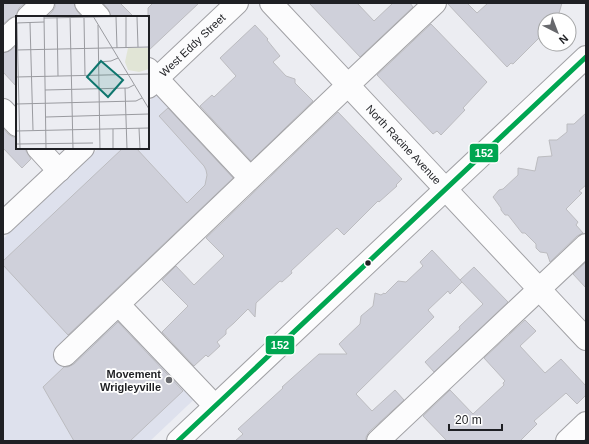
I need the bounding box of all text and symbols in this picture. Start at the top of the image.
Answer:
street label: West Eddy Street [157,11,228,79]
north arrow [537,12,577,52]
inset map [16,16,149,149]
text: N [557,32,571,47]
street label: North Racine Avenue [364,103,444,187]
line badge: 152 [469,143,499,163]
text: 152 [475,147,493,159]
unlabelled marker [363,258,373,268]
line badge: 152 [265,335,295,355]
text: 152 [271,339,289,351]
place label: Movement Wrigleyville [100,368,161,393]
marker: Movement Wrigleyville [164,375,174,385]
scale bar [449,406,502,432]
text: 20 m [455,413,482,427]

